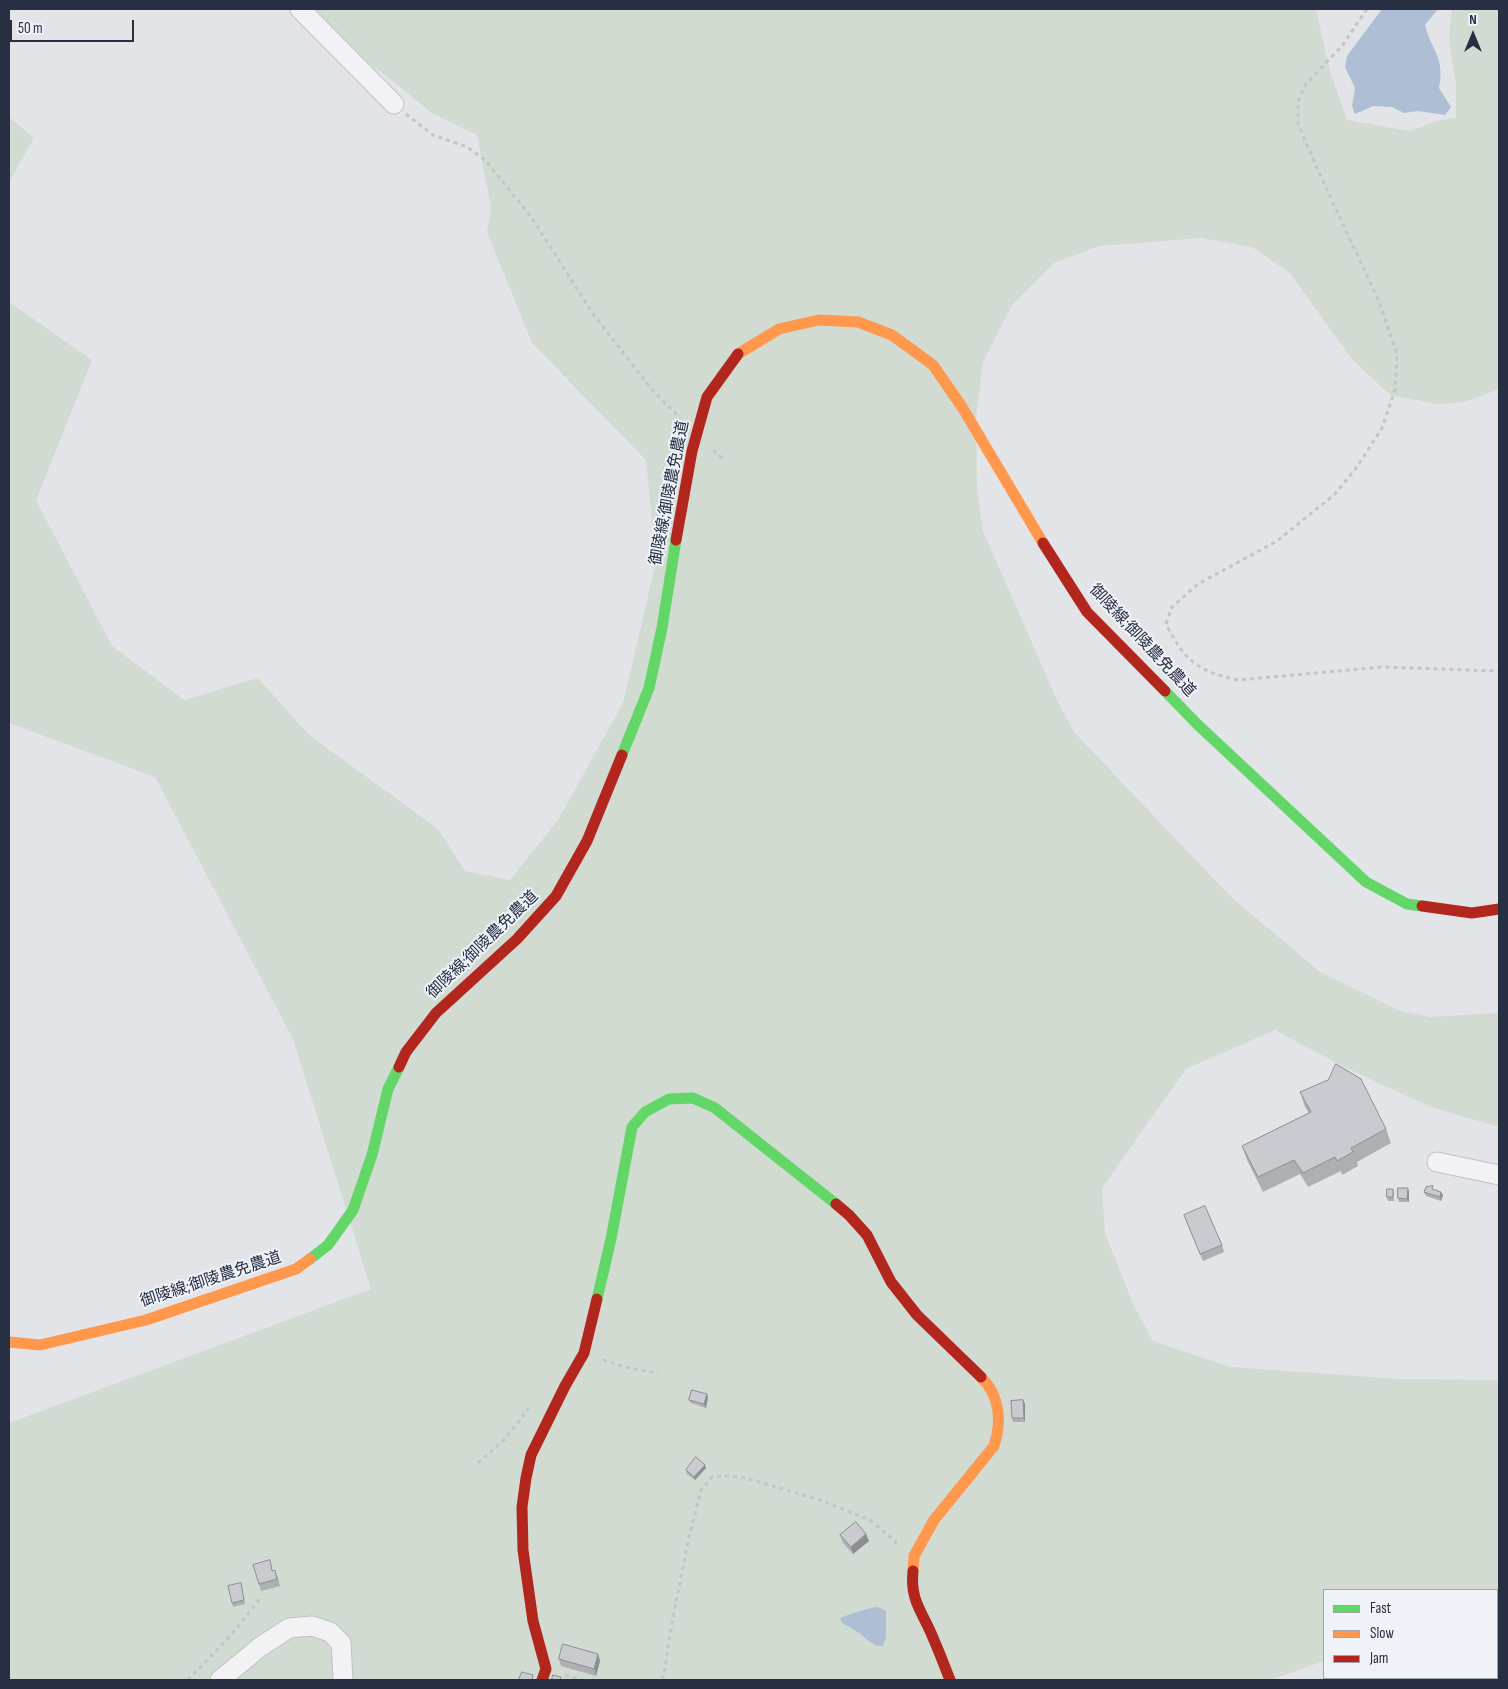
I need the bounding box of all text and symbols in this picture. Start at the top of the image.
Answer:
scale bar [12,10,136,42]
north arrow [1448,10,1498,60]
text: N [1469,11,1477,28]
text: 50 m [18,19,43,38]
street label: 御陵線;御陵農免農道 [647,419,693,567]
street label: 御陵線;御陵農免農道 [1085,581,1199,701]
street label: 御陵線;御陵農免農道 [423,887,543,1003]
street label: 御陵線;御陵農免農道 [138,1248,284,1312]
legend [1323,1589,1498,1679]
text: Fast [1370,1599,1391,1618]
text: Slow [1370,1624,1394,1643]
text: Jam [1370,1649,1388,1668]

